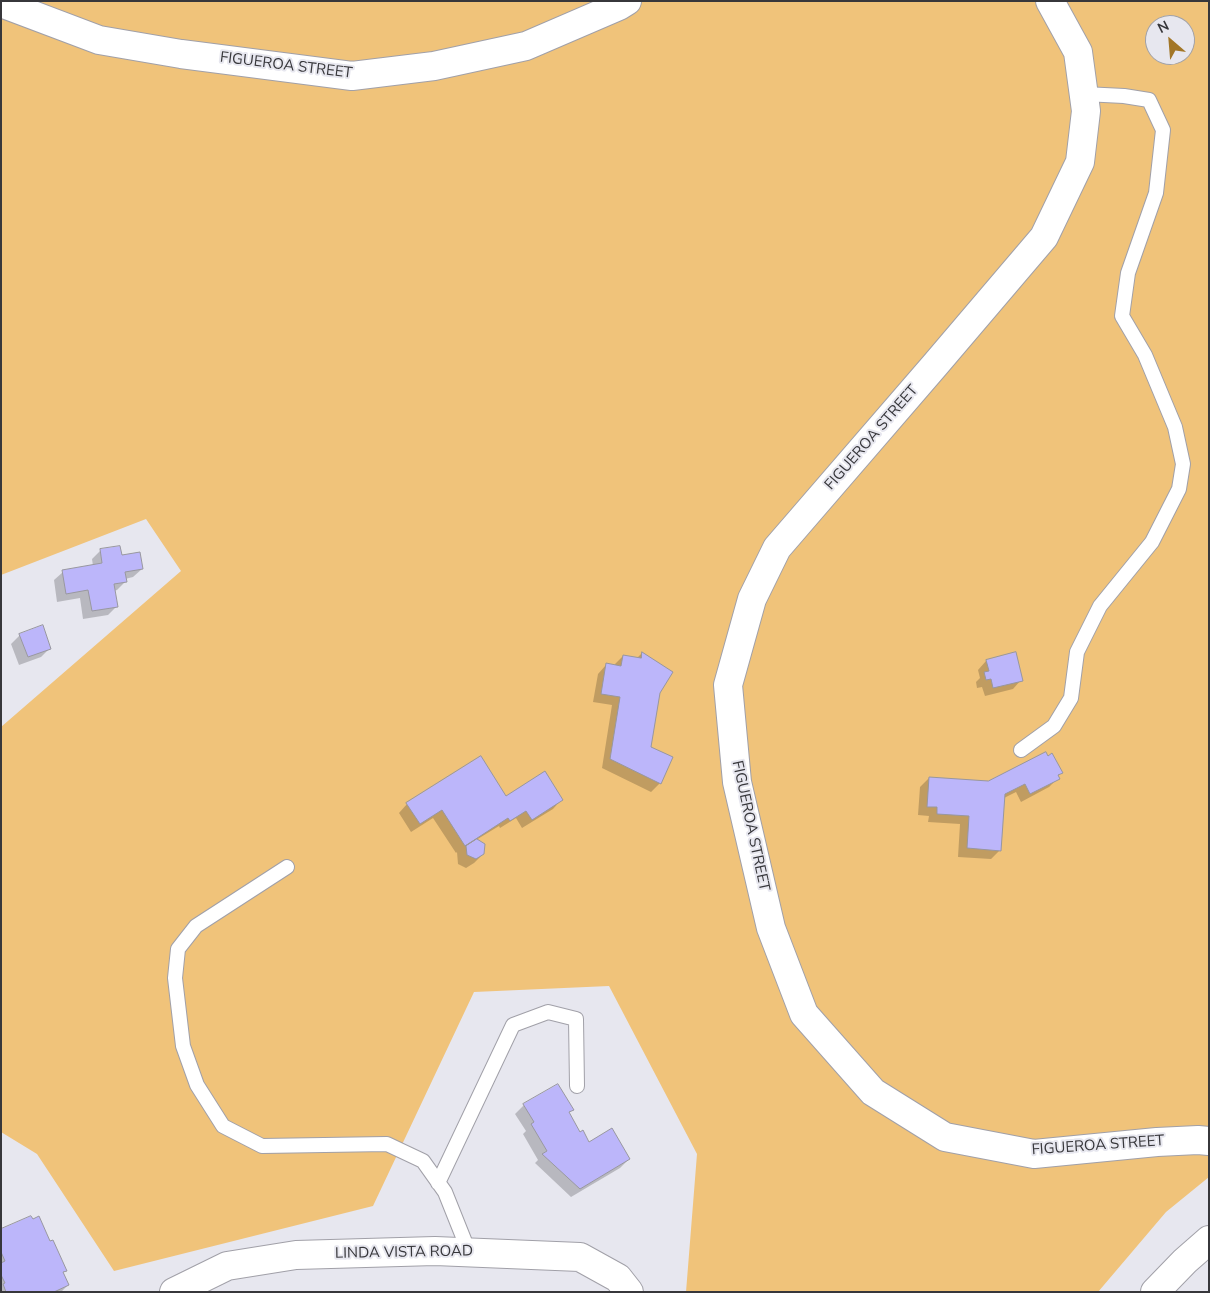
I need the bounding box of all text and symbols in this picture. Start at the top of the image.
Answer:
north arrow [1145,15,1195,65]
text: N [1154,16,1172,38]
street label: FIGUEROA STREET [219,49,353,83]
street label: FIGUEROA STREET [822,382,922,494]
street label: FIGUEROA STREET [727,759,773,893]
street label: FIGUEROA STREET [1031,1132,1165,1160]
street label: LINDA VISTA ROAD [335,1243,473,1263]

